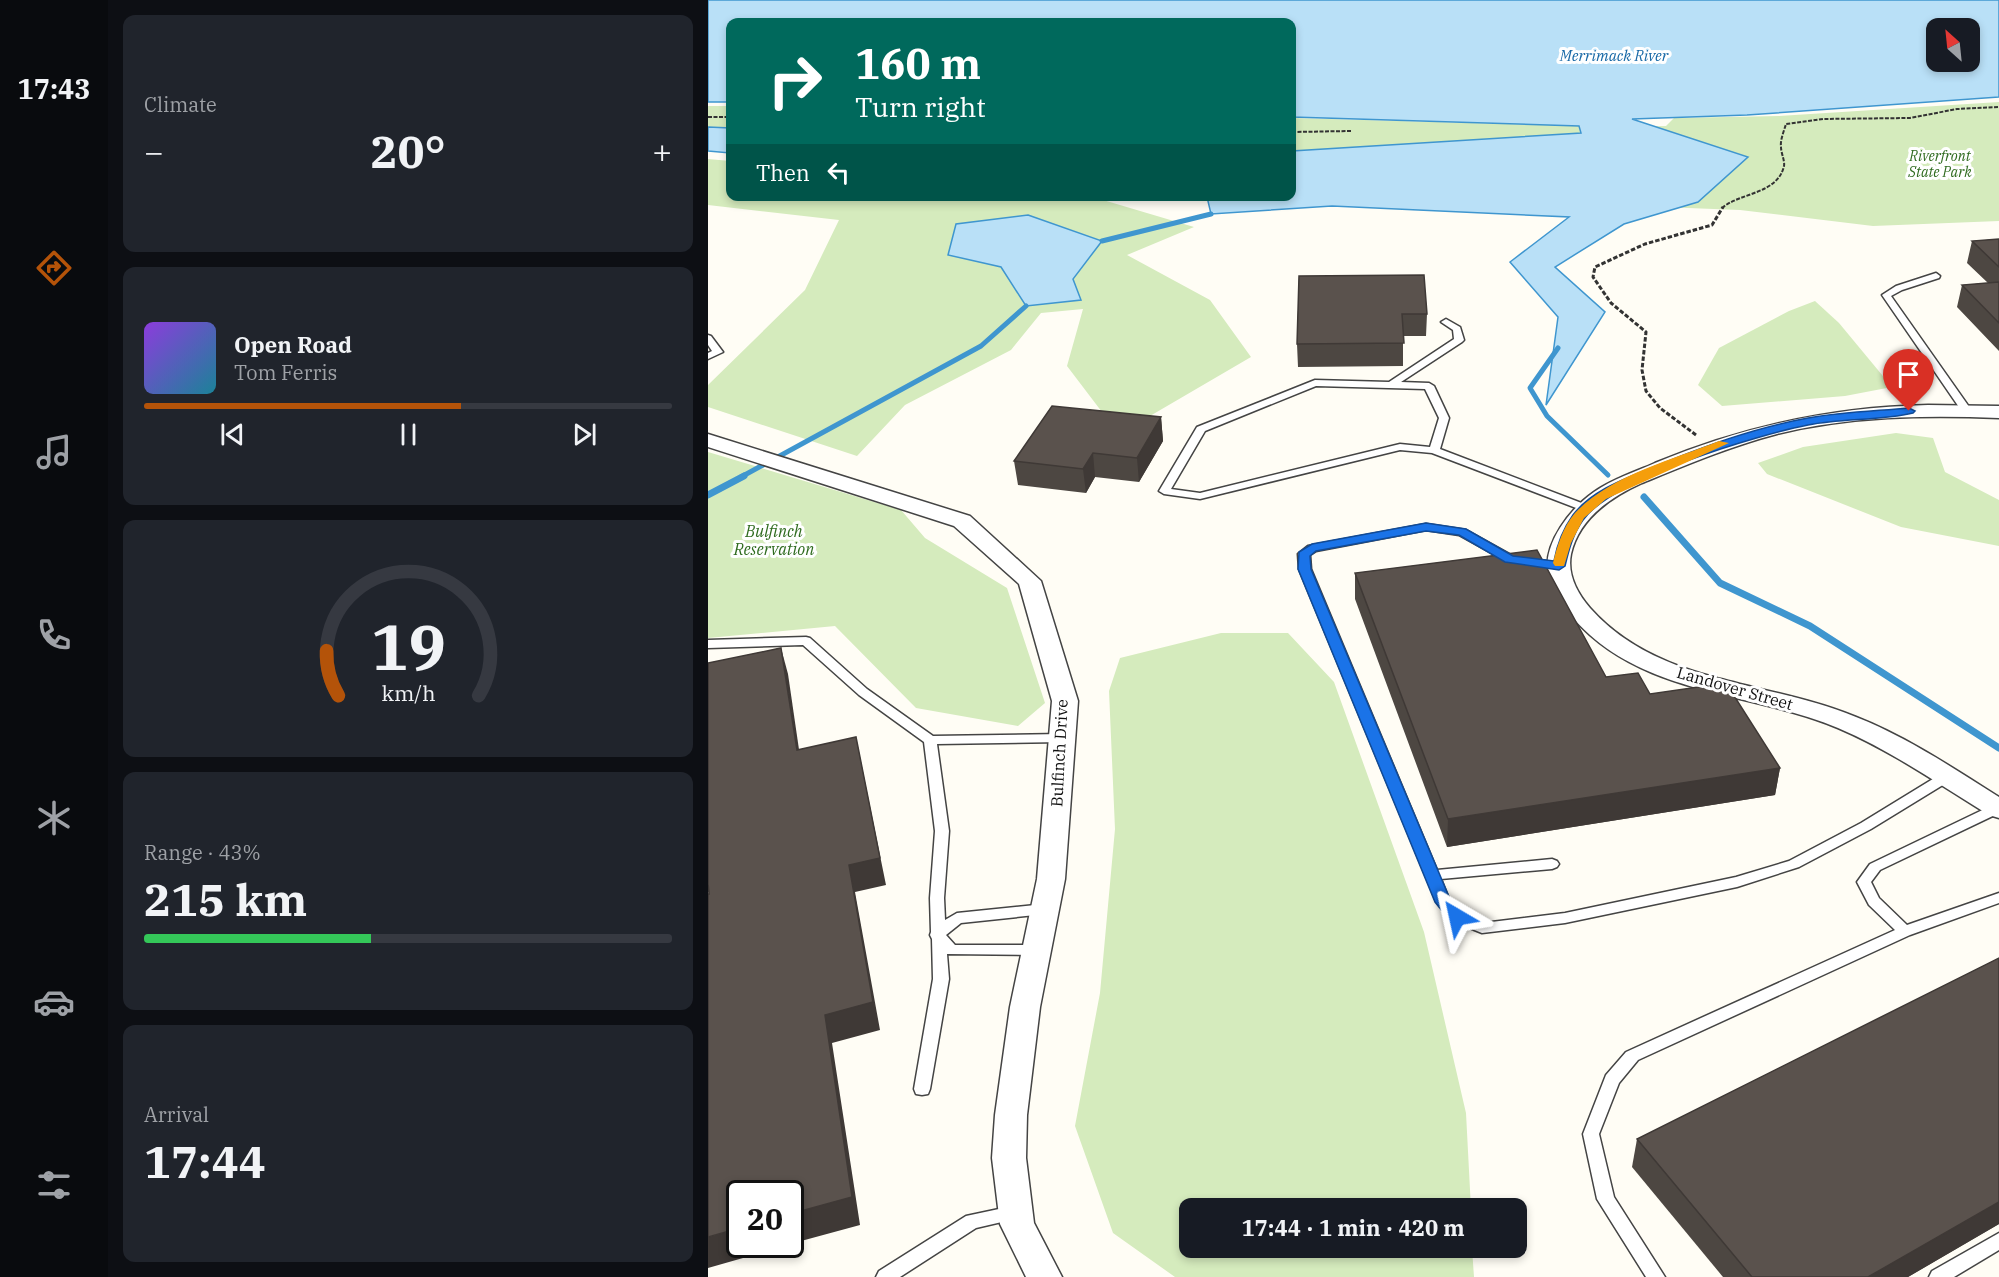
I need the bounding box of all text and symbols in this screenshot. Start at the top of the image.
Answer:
north arrow [1926,18,1980,72]
map controls [1926,18,1980,72]
text: 160 m [855,36,981,91]
icon: right [756,42,834,120]
water label: Merrimack River [1559,46,1669,65]
text: 17:43 [18,71,90,106]
text: Turn right [855,89,986,124]
text: Climate [144,91,217,118]
text: 20° [370,122,446,180]
text: − [144,130,164,173]
text: + [652,130,672,173]
park label: Riverfront State Park [1907,147,1972,181]
icon: left [822,156,855,189]
text: Then [756,158,810,187]
icon: directions [33,247,75,289]
text: Open Road [234,330,352,359]
pin [1883,349,1934,411]
icon: arrive [1892,358,1925,391]
text: Tom Ferris [234,359,337,386]
icon: previous [216,418,249,451]
icon: pause [392,418,425,451]
icon: next [568,418,601,451]
icon: music [33,431,75,473]
park label: Bulfinch Reservation [733,521,814,559]
text: 19 [371,606,445,687]
icon: phone [33,614,75,656]
street label: Landover Street [1675,662,1796,714]
text: km/h [381,679,435,707]
street label: Bulfinch Drive [1046,699,1072,807]
icon: climate [33,797,75,839]
text: Range · 43% [144,839,261,866]
text: 215 km [144,870,307,928]
position arrow [1425,885,1489,949]
icon: car [33,981,75,1023]
text: Arrival [144,1101,209,1128]
text: 17:44 [144,1132,266,1190]
icon: filters [33,1164,75,1206]
speed limit sign: 20 [726,1180,804,1258]
text: 17:44 · 1 min · 420 m [1241,1213,1465,1242]

